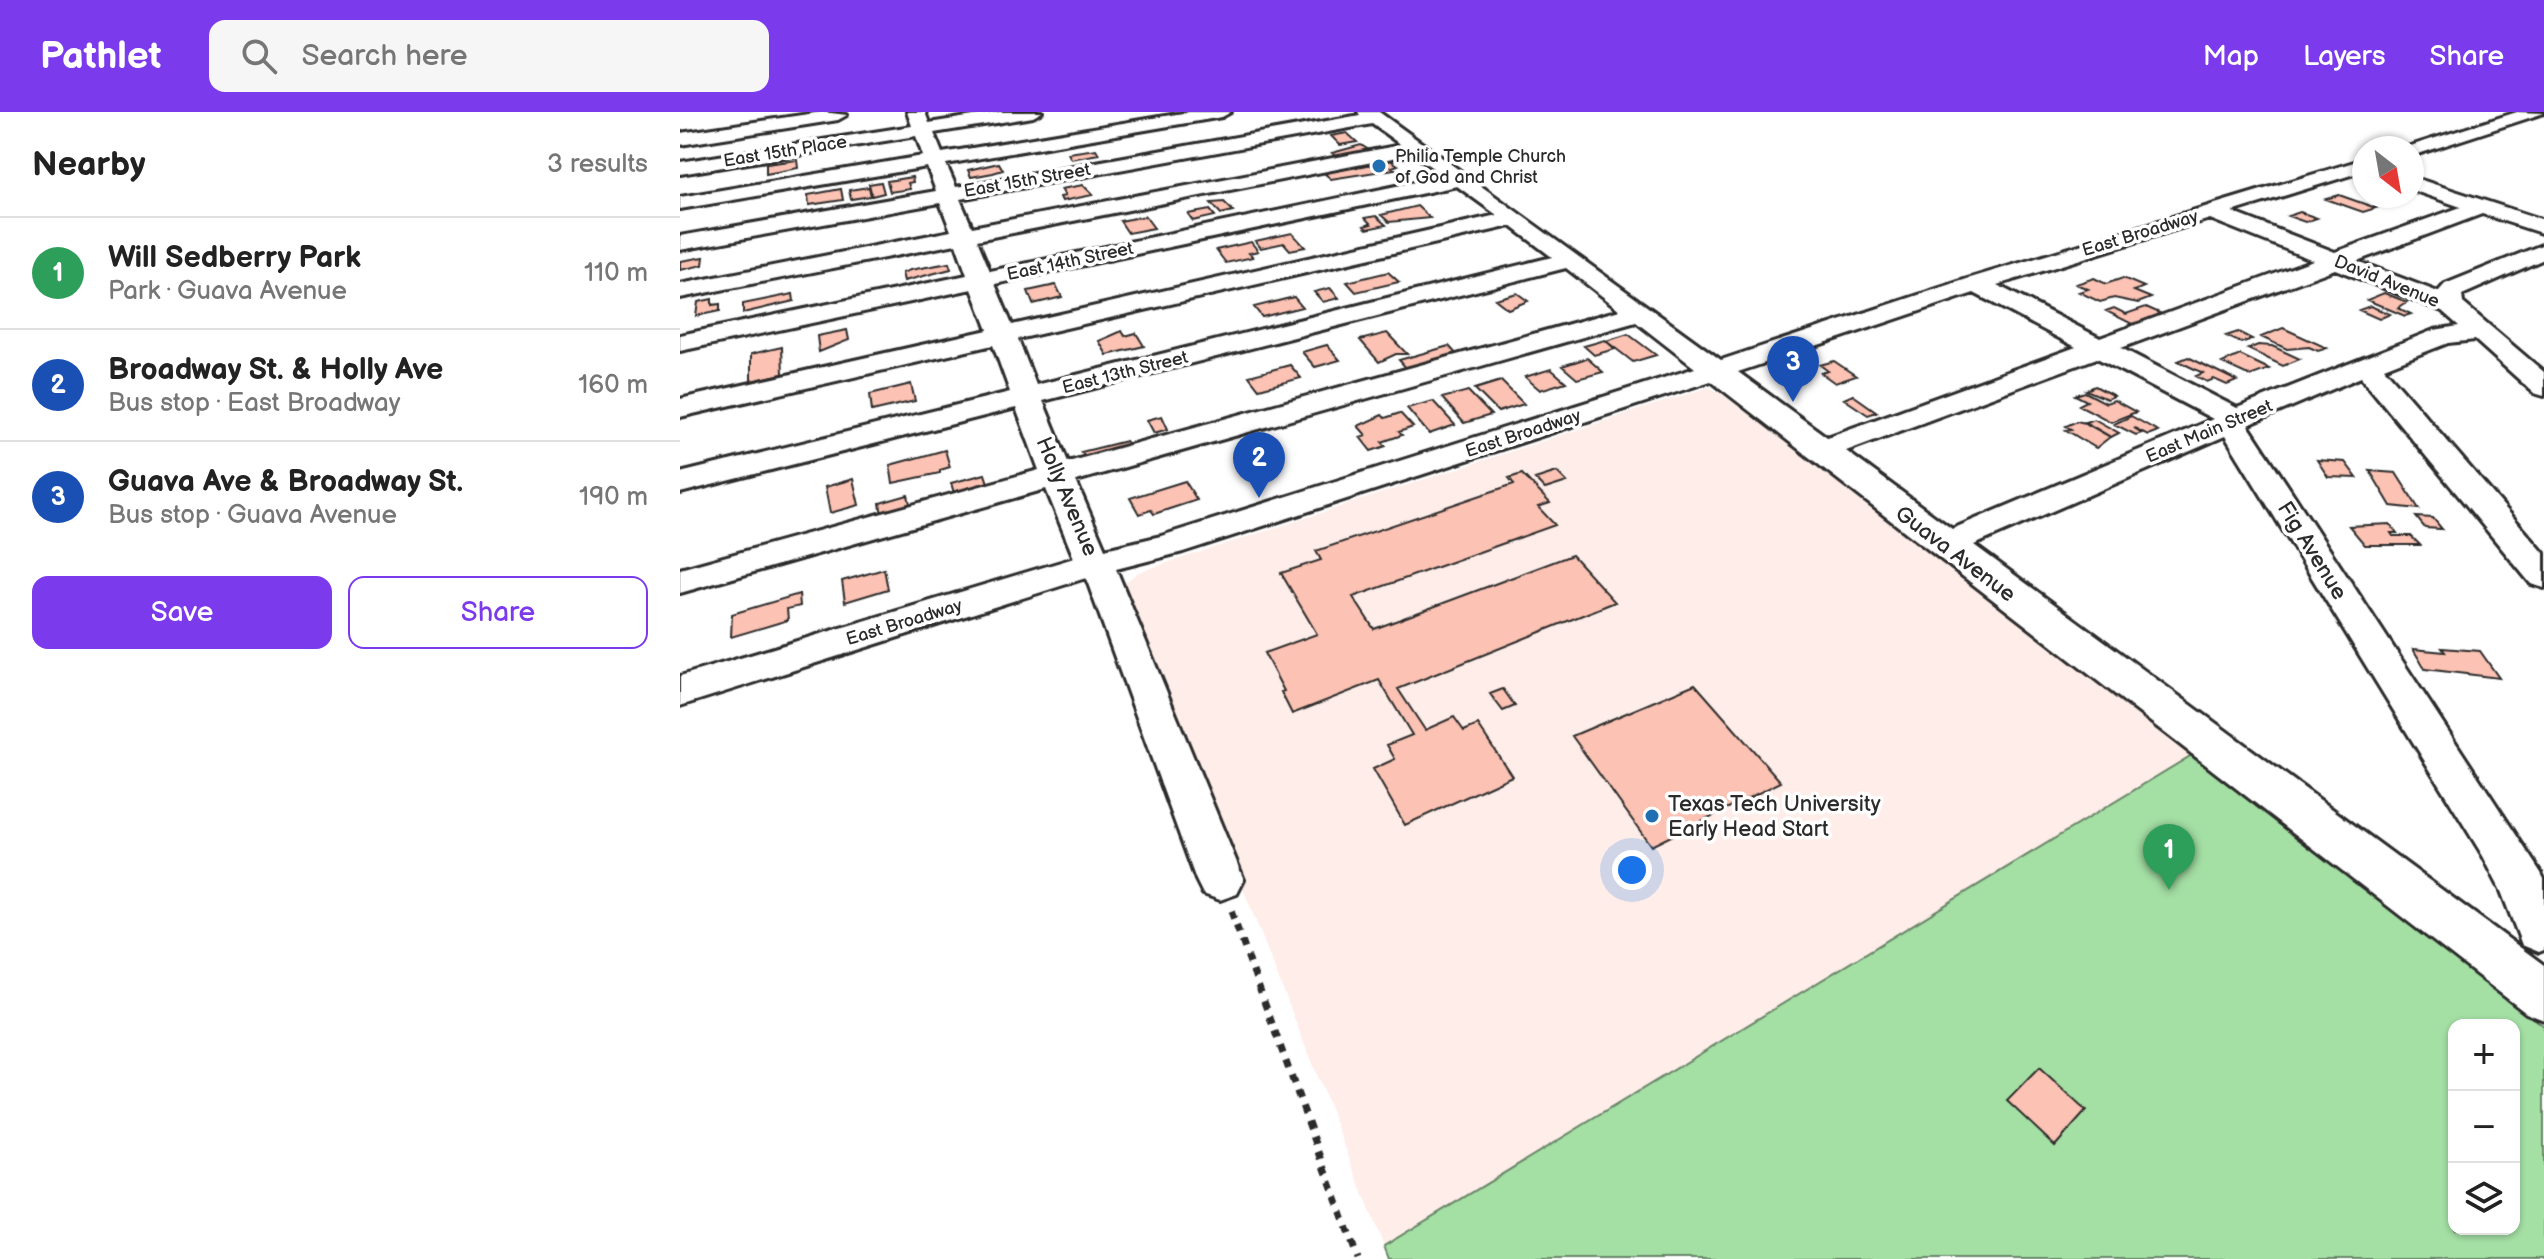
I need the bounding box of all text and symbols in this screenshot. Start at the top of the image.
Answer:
search box [209,20,769,92]
text: Pathlet [40,34,161,79]
icon: search [237,34,281,78]
text: Search here [301,38,468,74]
text: Map [2203,40,2259,73]
text: Layers [2303,40,2386,73]
text: Share [2430,40,2504,73]
street label: East 15th Place [722,131,849,172]
north arrow [2352,136,2424,208]
text: Nearby [32,144,146,185]
place label: Philia Temple Church of God and Christ [1395,146,1566,188]
text: 3 results [547,149,648,180]
marker: Philia Temple Church of God and Christ [1370,157,1388,175]
street label: East 15th Street [962,159,1092,202]
street label: East Broadway [2080,206,2201,261]
street label: East 14th Street [1005,238,1136,285]
text: Will Sedberry Park [108,240,361,276]
street label: David Avenue [2331,251,2443,312]
text: 1 [53,258,63,289]
text: 110 m [584,258,648,289]
text: Park · Guava Avenue [108,276,347,307]
pin: 3 [1767,336,1819,402]
street label: East 13th Street [1060,347,1191,398]
text: Broadway St. & Holly Ave [108,352,443,388]
text: 2 [50,370,66,401]
text: 160 m [578,370,648,401]
text: Bus stop · East Broadway [108,388,401,419]
street label: East Main Street [2143,395,2276,468]
street label: East Broadway [1463,405,1584,462]
pin: 2 [1233,432,1285,498]
street label: Holly Avenue [1029,433,1104,560]
text: Guava Ave & Broadway St. [108,464,463,500]
text: 3 [50,482,66,513]
text: 190 m [579,482,648,513]
street label: Fig Avenue [2271,497,2353,605]
text: Bus stop · Guava Avenue [108,500,397,531]
street label: Guava Avenue [1890,500,2021,608]
button: Save [32,576,332,649]
button: Share [348,576,648,649]
street label: East Broadway [844,595,965,650]
place label: Texas Tech University Early Head Start [1668,791,1881,843]
marker: Texas Tech University Early Head Start [1643,807,1661,825]
pin: 1 [2143,824,2195,890]
your location [1612,850,1652,890]
map controls [2448,1019,2520,1235]
button: + [2448,1019,2520,1091]
button: − [2448,1091,2520,1163]
button: layers [2448,1163,2520,1235]

